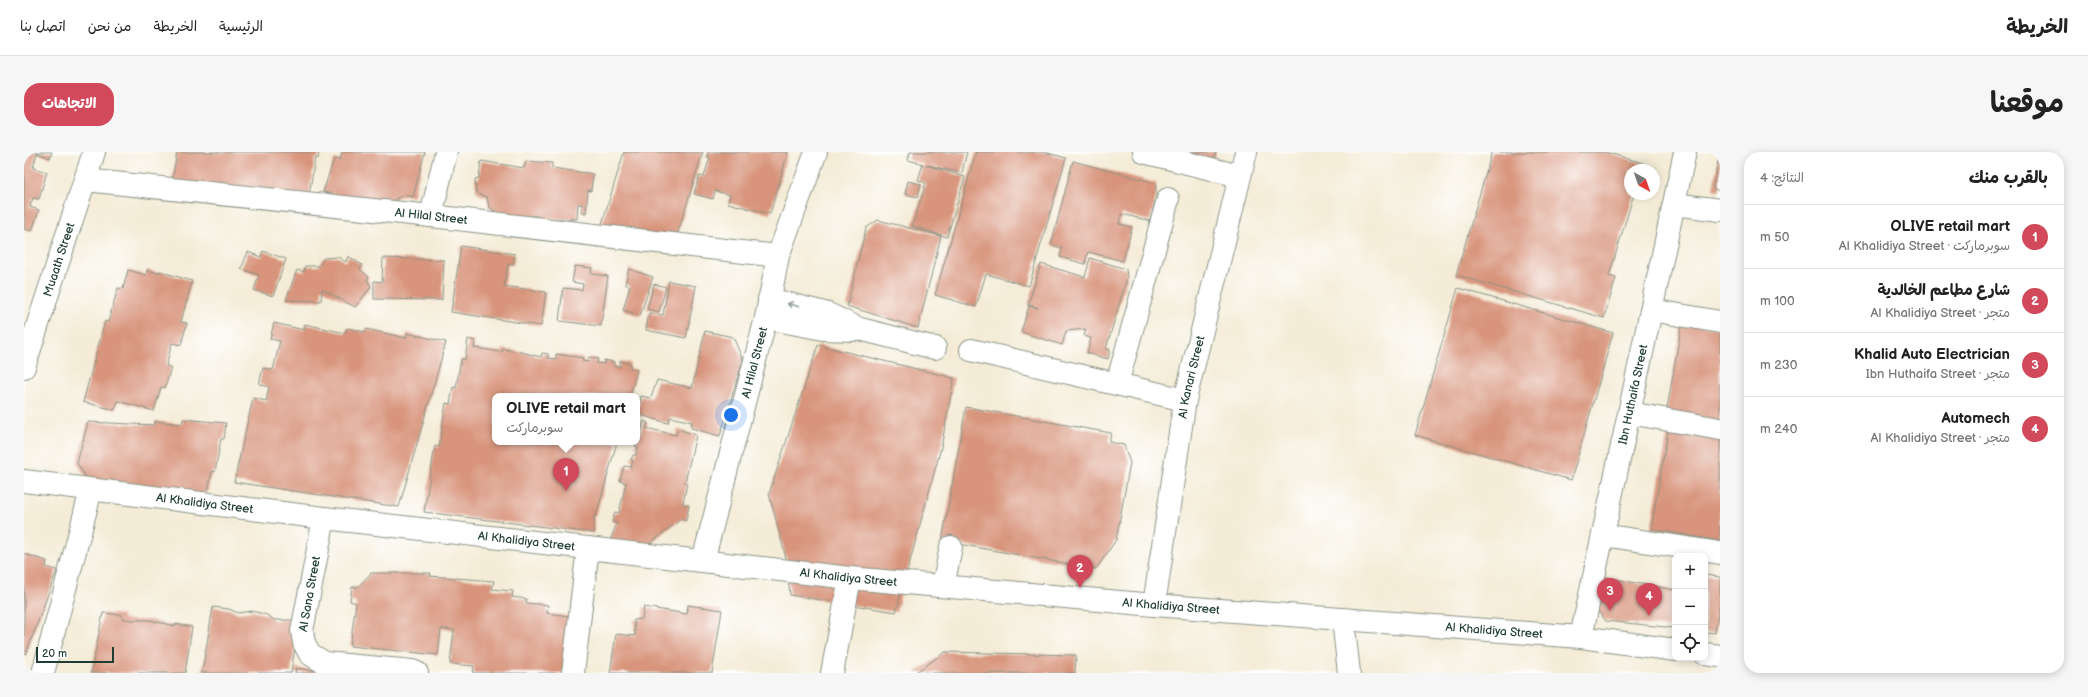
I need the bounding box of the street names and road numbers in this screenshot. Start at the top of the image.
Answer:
street label: Al Hilal Street [394,205,469,228]
street label: Muaath Street [40,220,78,298]
street label: Al Hilal Street [738,325,771,400]
street label: Al Kanari Street [1175,334,1208,419]
street label: Ibn Huthaifa Street [1615,343,1651,446]
street label: Al Khalidiya Street [155,490,254,517]
street label: Al Khalidiya Street [477,528,576,554]
street label: Al Sana Street [296,555,324,633]
street label: Al Khalidiya Street [799,565,898,590]
street label: Al Khalidiya Street [1122,595,1221,617]
street label: Al Khalidiya Street [1445,619,1544,642]

